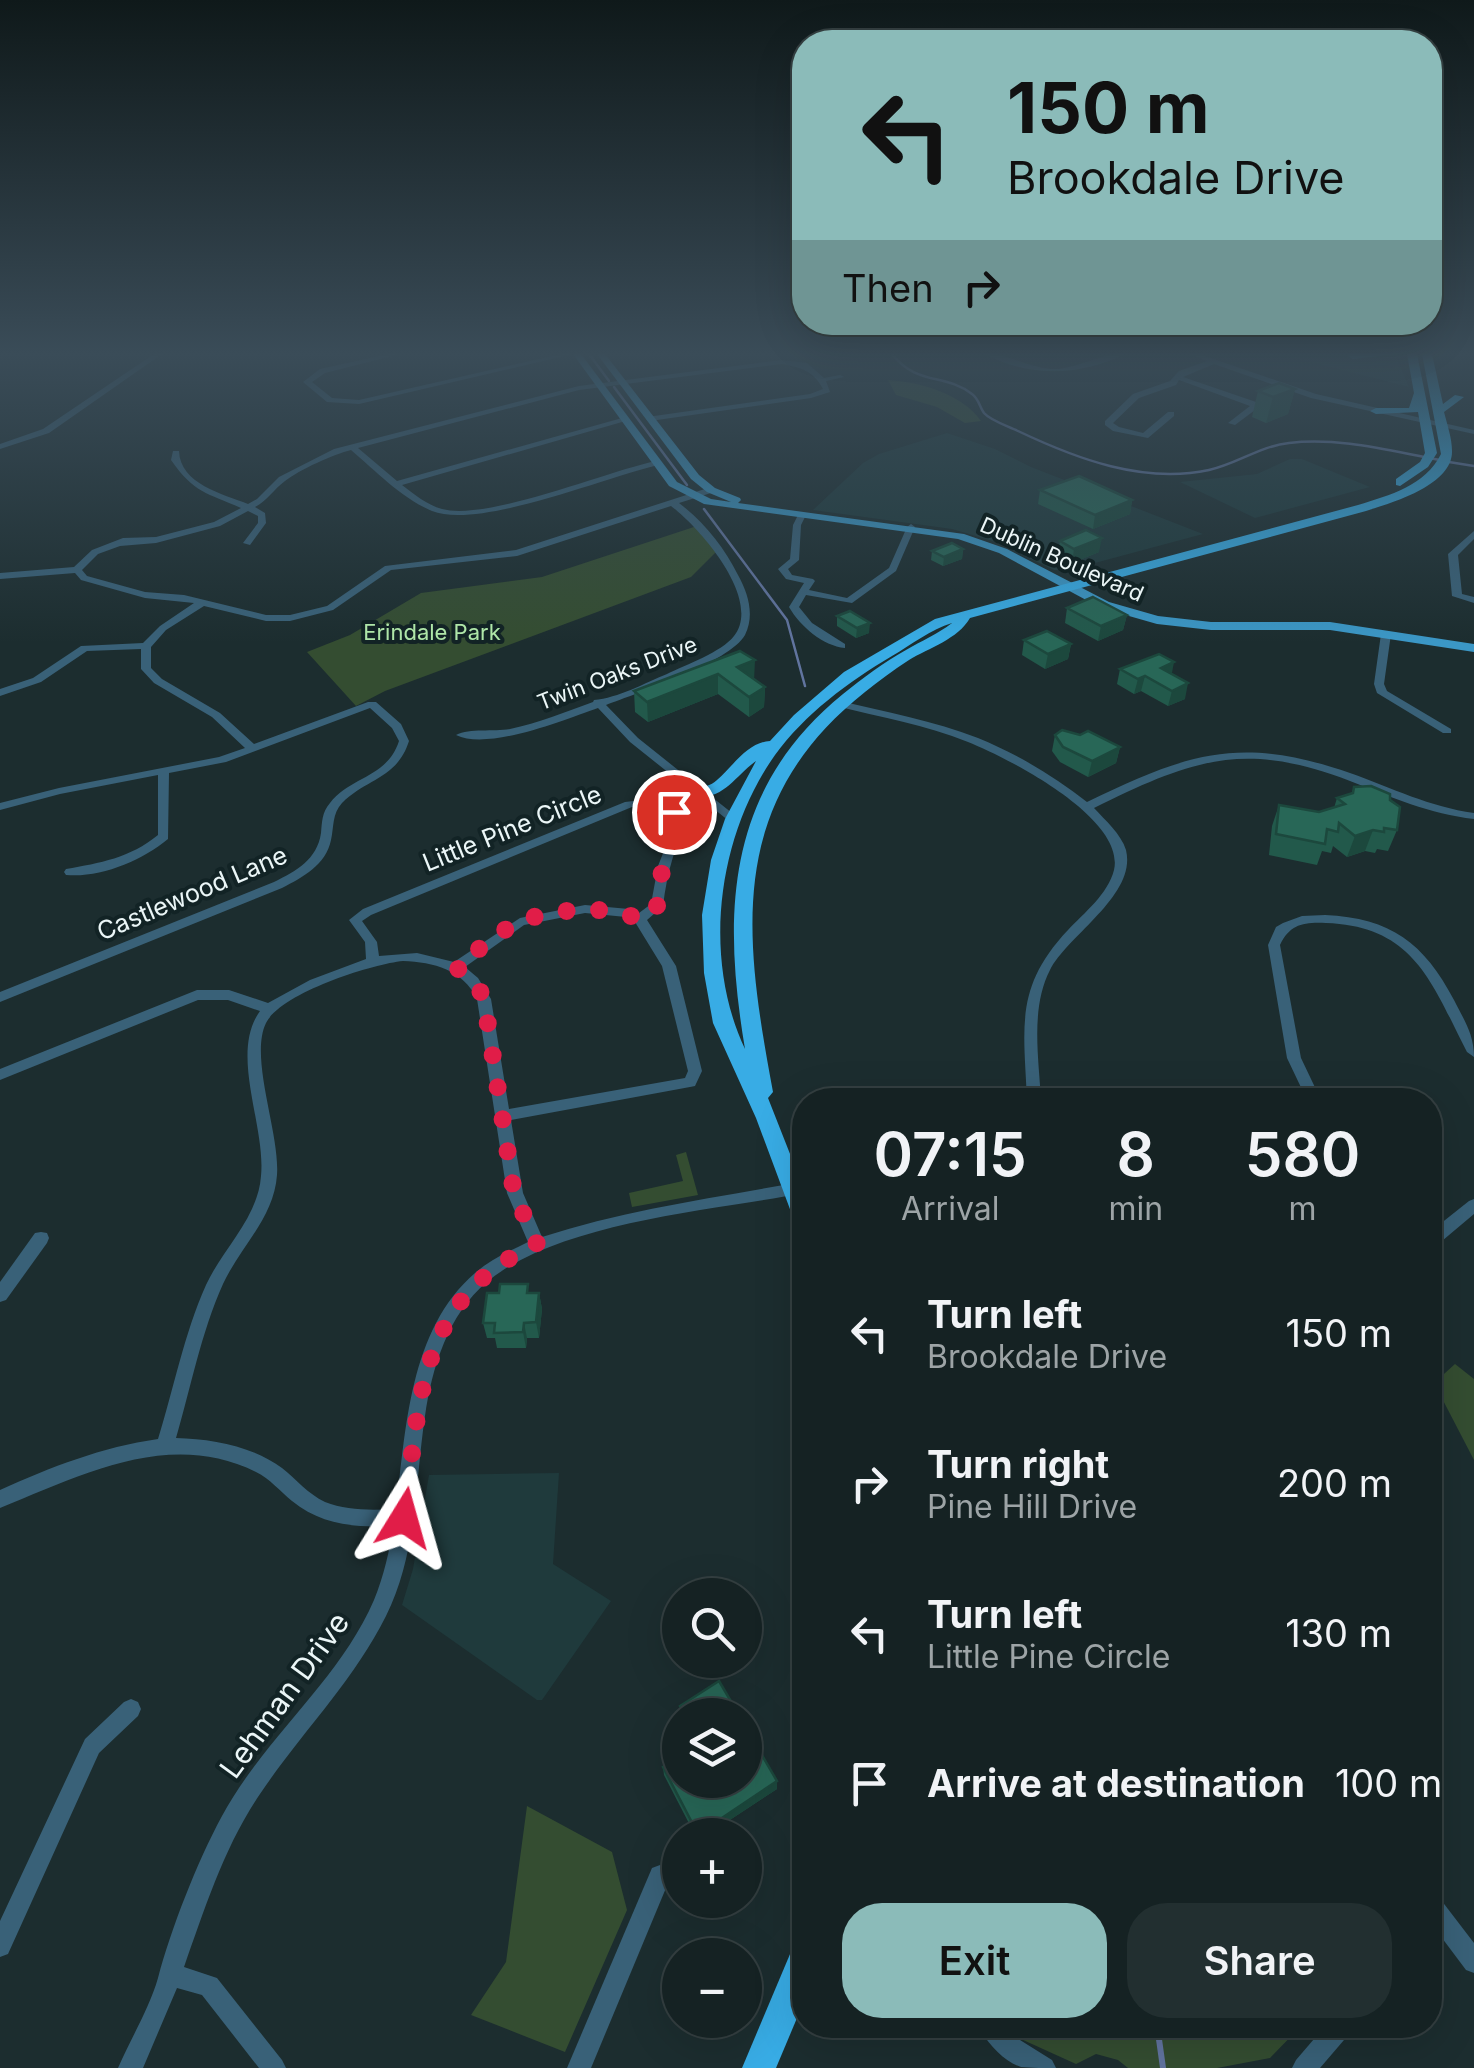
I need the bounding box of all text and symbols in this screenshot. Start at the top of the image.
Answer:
text: 150 m [1007,65,1210,150]
icon: left [842,70,972,200]
text: Brookdale Drive [1007,150,1345,205]
icon: right [954,260,1009,315]
text: Then [842,265,934,311]
street label: Dublin Boulevard [976,511,1148,607]
park label: Erindale Park [363,619,501,645]
street label: Twin Oaks Drive [533,631,701,715]
pin [632,770,717,855]
street label: Little Pine Circle [418,778,606,878]
icon: arrive [647,785,702,840]
street label: Castlewood Lane [92,839,292,947]
text: 07:15 [874,1118,1027,1190]
text: 8 [1117,1118,1155,1190]
text: 580 [1245,1118,1360,1190]
text: Arrival [901,1189,999,1228]
text: min [1108,1189,1163,1228]
text: m [1289,1189,1317,1228]
text: Turn left [927,1291,1082,1337]
icon: left [842,1306,897,1361]
text: 150 m [1285,1310,1392,1356]
text: Brookdale Drive [927,1337,1167,1376]
text: Turn right [927,1441,1109,1487]
icon: right [842,1456,897,1511]
text: 200 m [1277,1460,1392,1506]
position arrow [352,1466,456,1570]
text: Pine Hill Drive [927,1487,1137,1526]
map controls [662,1578,762,2038]
button: search [662,1578,762,1678]
text: Turn left [927,1591,1082,1637]
street label: Lehman Drive [212,1605,356,1785]
icon: left [842,1606,897,1661]
text: 130 m [1285,1610,1392,1656]
text: Little Pine Circle [927,1637,1170,1676]
button: layers [662,1698,762,1798]
icon: arrive [842,1756,897,1811]
text: Arrive at destination [927,1760,1305,1806]
text: 100 m [1335,1760,1442,1806]
button: + [662,1818,762,1918]
button: Exit [842,1903,1107,2018]
button: Share [1127,1903,1392,2018]
button: − [662,1938,762,2038]

